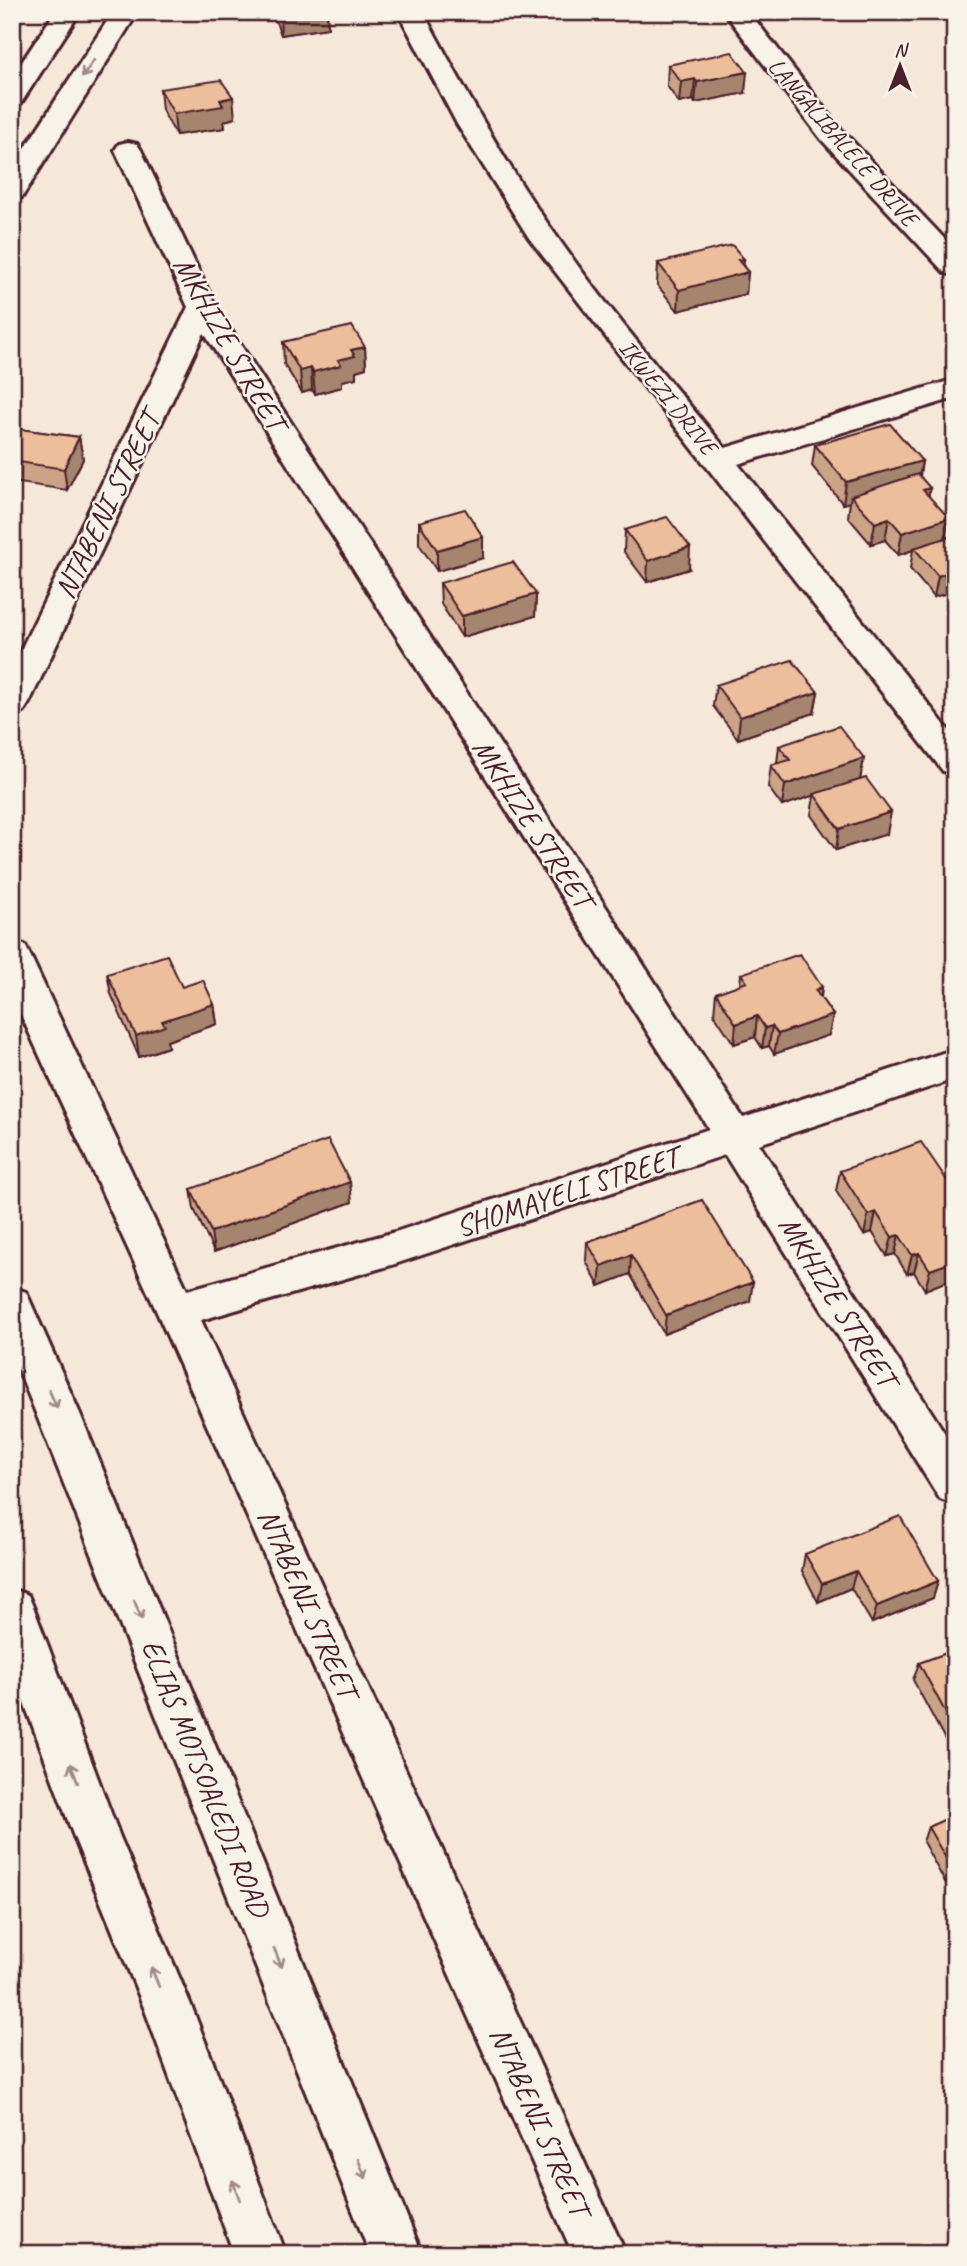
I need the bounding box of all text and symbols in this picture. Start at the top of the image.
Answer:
north arrow [866,32,936,102]
text: N [894,38,909,62]
street label: LANGALIBALELE DRIVE [762,52,926,235]
one-way arrow [81,59,95,78]
street label: MKHIZE STREET [165,250,299,443]
street label: IKWEZI DRIVE [612,333,725,463]
street label: NTABENI STREET [45,399,172,604]
street label: MKHIZE STREET [464,731,606,921]
street label: SHOMAYELI STREET [451,1136,690,1246]
street label: MKHIZE STREET [770,1209,909,1399]
one-way arrow [47,1388,60,1409]
street label: NTABENI STREET [249,1503,370,1710]
one-way arrow [133,1599,146,1620]
street label: ELIAS MOTSOALEDI ROAD [133,1634,280,1924]
one-way arrow [66,1762,79,1784]
one-way arrow [272,1946,285,1968]
one-way arrow [148,1967,161,1988]
street label: NTABENI STREET [481,2021,602,2228]
one-way arrow [357,2157,370,2179]
one-way arrow [229,2179,241,2201]

